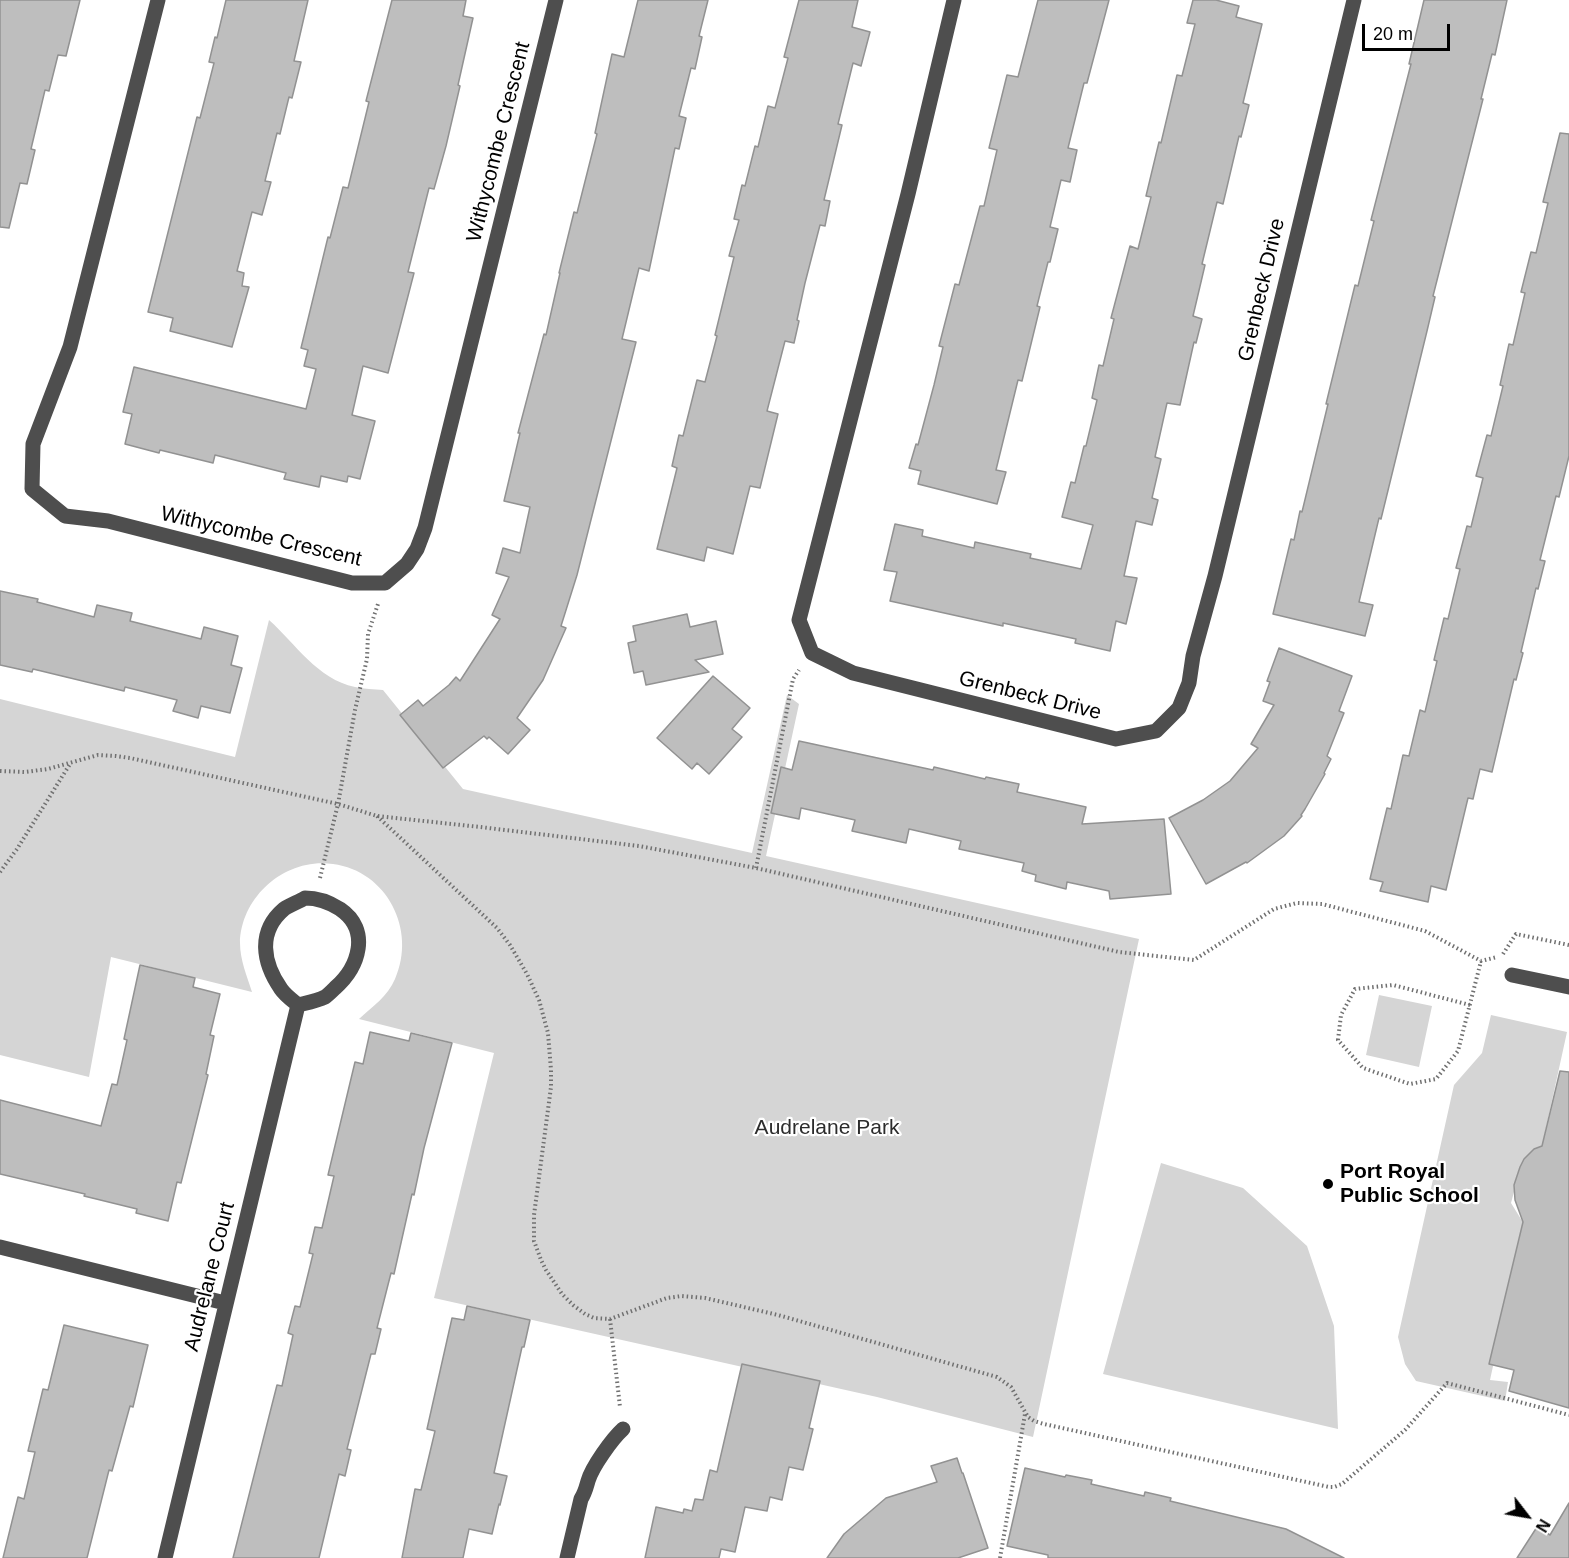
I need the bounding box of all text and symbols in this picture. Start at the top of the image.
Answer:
scale bar [1365,12,1454,50]
text: 20 m [1373,24,1413,44]
street label: Withycombe Crescent [462,39,536,245]
street label: Grenbeck Drive [1233,216,1291,364]
street label: Withycombe Crescent [158,502,364,572]
street label: Grenbeck Drive [956,666,1104,726]
park label: Audrelane Park [755,1115,899,1141]
place label: Port Royal Public School [1340,1159,1479,1209]
marker: Port Royal Public School [1321,1177,1335,1191]
street label: Audrelane Court [179,1200,241,1354]
north arrow [1497,1486,1557,1546]
text: N [1533,1516,1553,1535]

